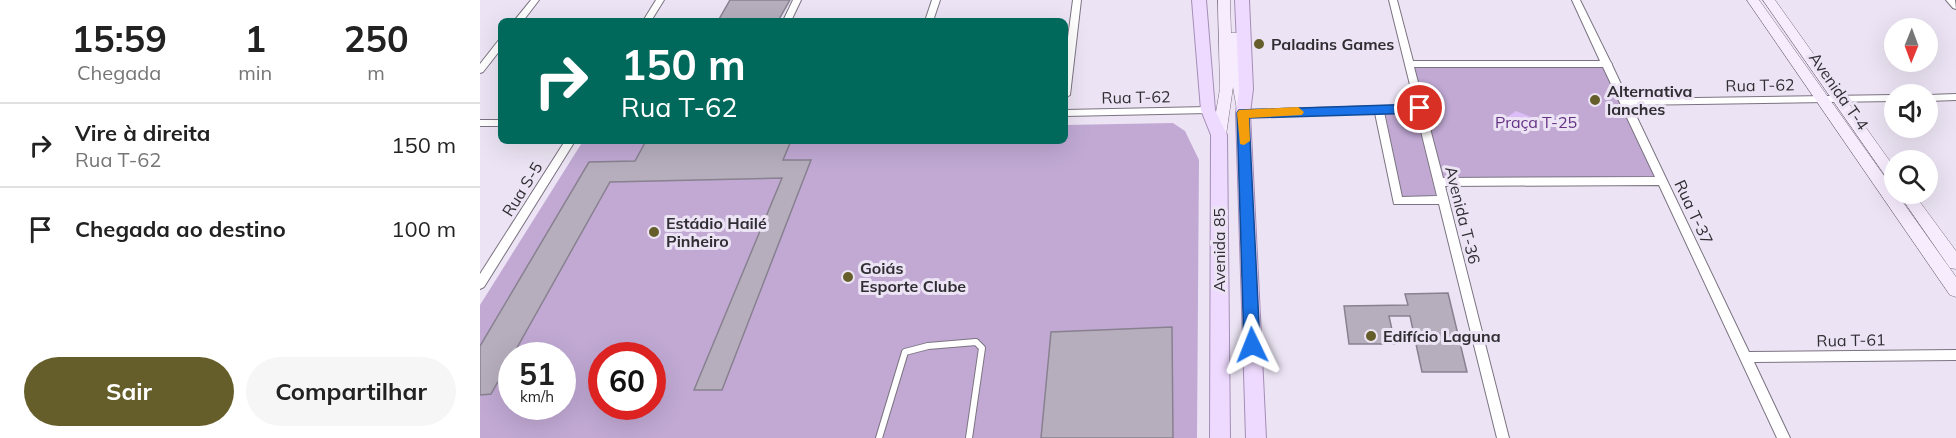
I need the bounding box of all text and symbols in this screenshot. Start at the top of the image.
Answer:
text: 15:59 [71,16,167,61]
text: 1 [244,16,266,61]
text: 250 [344,16,409,61]
north arrow [1884,18,1938,72]
map controls [1884,18,1938,204]
place label: Paladins Games [1271,34,1394,54]
marker: Paladins Games [1252,37,1266,51]
text: 150 m [621,38,746,91]
icon: right [522,42,600,120]
street label: Avenida T-4 [1805,48,1873,134]
text: Chegada [77,60,161,85]
text: min [238,60,272,85]
text: m [367,60,385,85]
street label: Rua T-62 [1725,74,1795,96]
place label: Alternativa lanches [1607,81,1693,119]
pin [1394,82,1445,133]
button: sound [1884,84,1938,138]
street label: Rua T-62 [1101,86,1171,108]
text: Rua T-62 [621,90,738,124]
icon: arrive [1403,91,1436,124]
marker: Alternativa lanches [1588,93,1602,107]
park label: Praça T-25 [1495,112,1577,132]
text: Vire à direita [75,119,210,147]
icon: right [24,129,57,162]
text: 150 m [391,131,456,159]
text: Rua T-62 [75,147,161,172]
button: search [1884,150,1938,204]
street label: Rua S-5 [497,158,547,220]
street label: Avenida T-36 [1441,164,1485,266]
street label: Rua T-37 [1670,176,1718,248]
street label: Avenida 85 [1209,208,1229,292]
icon: arrive [24,213,57,246]
place label: Estádio Hailé Pinheiro [666,213,767,251]
text: Chegada ao destino [75,215,286,243]
text: 100 m [391,215,456,243]
marker: Estádio Hailé Pinheiro [647,225,661,239]
place label: Goiás Esporte Clube [860,258,966,296]
marker: Goiás Esporte Clube [841,270,855,284]
position arrow [1220,313,1284,377]
place label: Edifício Laguna [1383,326,1501,346]
marker: Edifício Laguna [1364,329,1378,343]
street label: Rua T-61 [1816,329,1886,351]
speed limit sign: 60 [588,342,666,420]
text: 51 [519,355,555,393]
button: Sair [24,357,234,426]
button: Compartilhar [246,357,456,426]
text: km/h [520,387,554,406]

